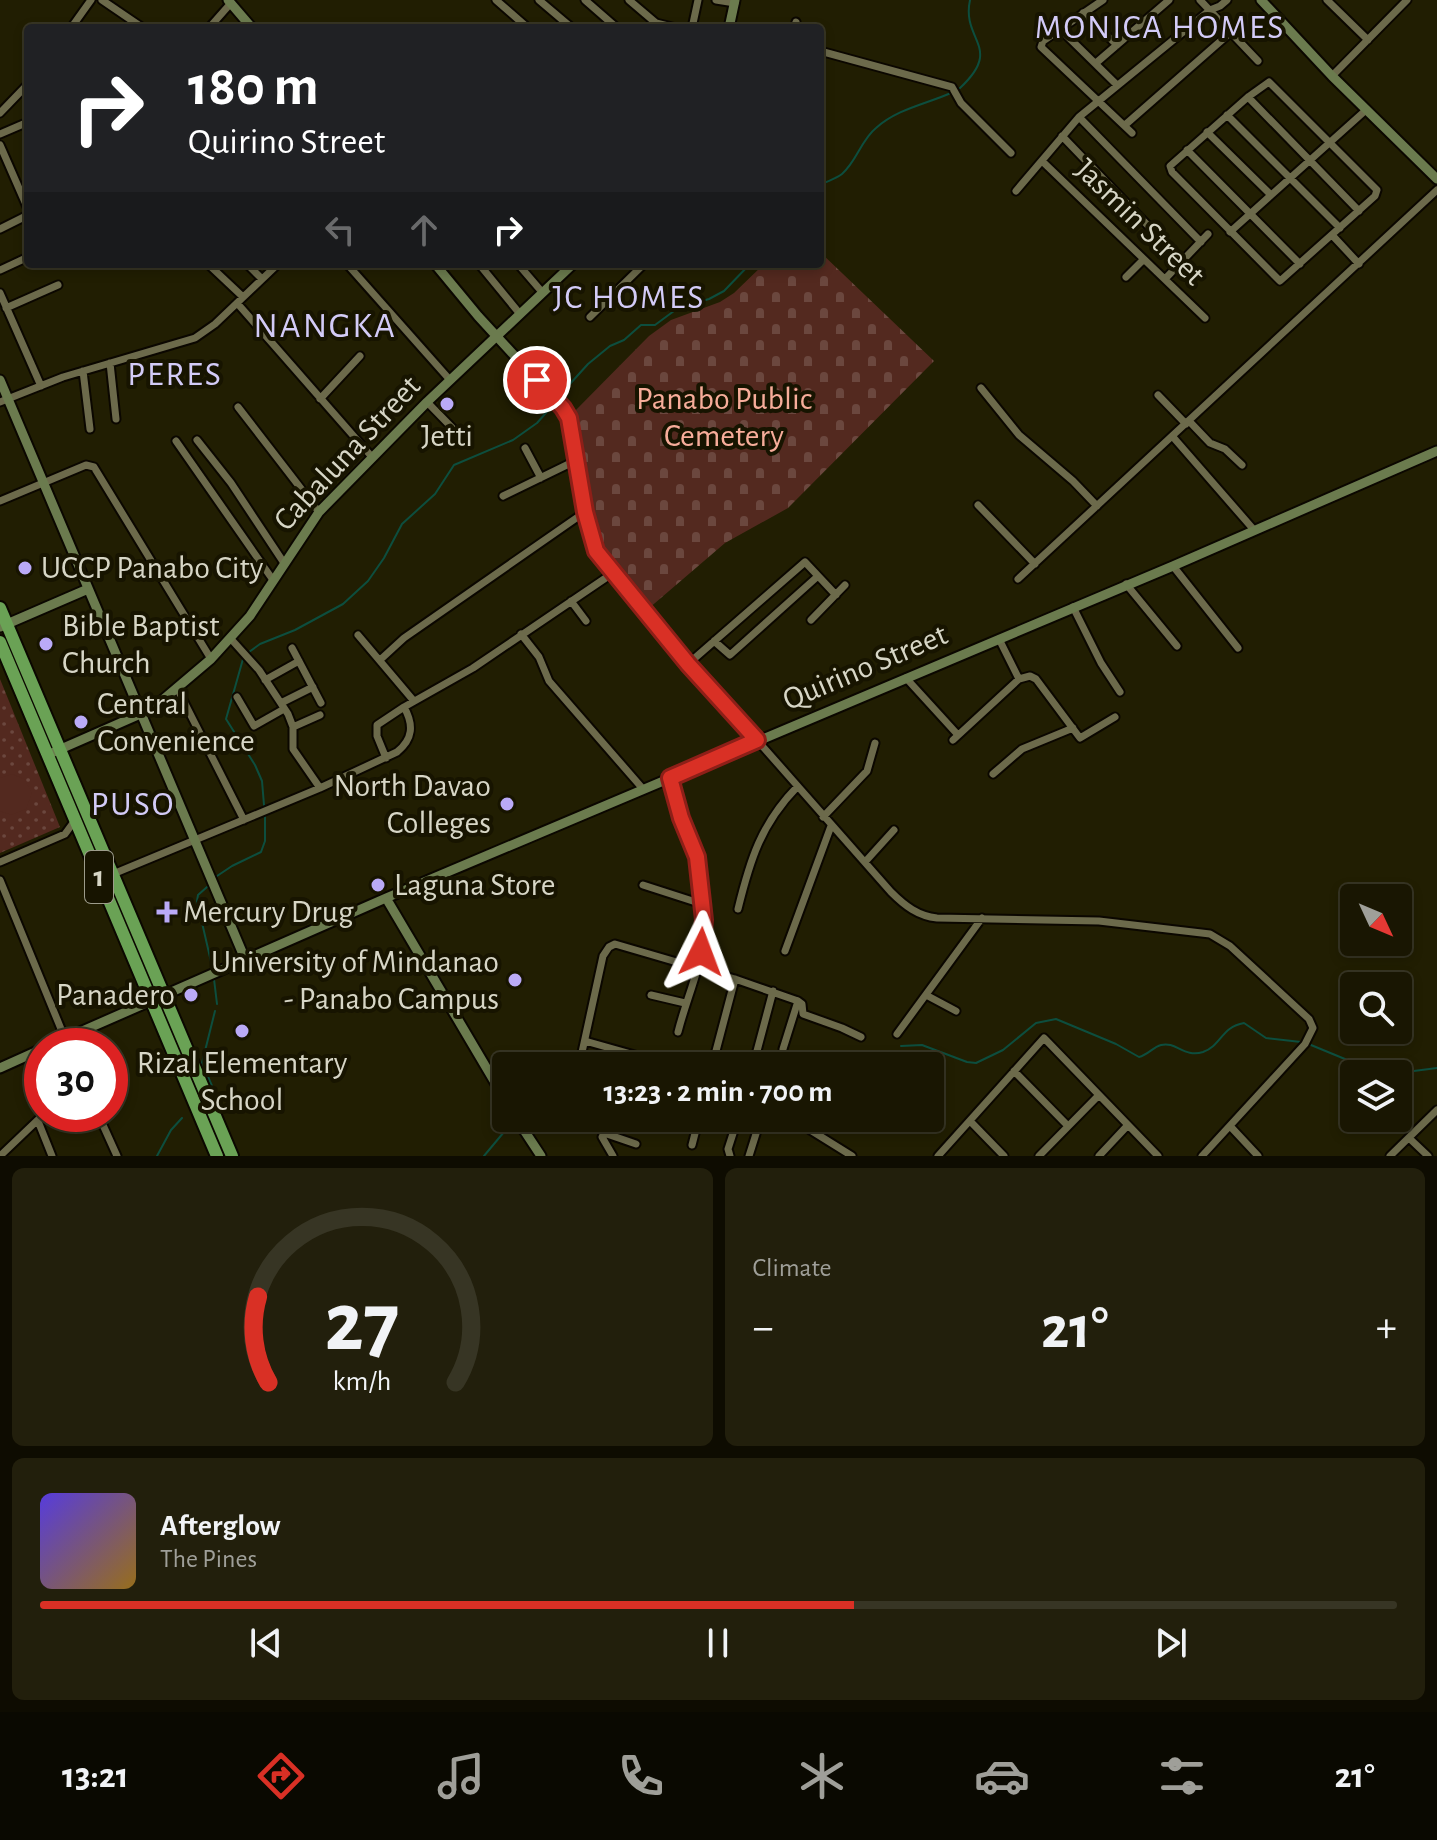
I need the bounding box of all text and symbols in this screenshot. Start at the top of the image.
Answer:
district label: MONICA HOMES [1035,11,1285,45]
icon: right [56,56,160,160]
text: 180 m [188,59,319,115]
text: Quirino Street [188,124,385,160]
street label: Jasmin Street [1069,153,1211,291]
icon: left [318,208,362,252]
icon: ahead [402,208,446,252]
icon: right [486,208,530,252]
district label: JC HOMES [553,281,705,315]
district label: NANGKA [253,308,397,344]
pin [503,346,571,414]
district label: PERES [127,358,223,392]
icon: arrive [515,358,559,402]
street label: Cabaluna Street [268,370,426,536]
park label: Panabo Public Cemetery [636,383,812,452]
marker: Jetti [438,395,456,413]
place label: Jetti [421,420,473,452]
place label: UCCP Panabo City [41,552,264,584]
marker: UCCP Panabo City [16,559,34,577]
place label: Bible Baptist Church [62,610,220,679]
street label: Quirino Street [778,618,952,716]
marker: Bible Baptist Church [37,635,55,653]
place label: Central Convenience [97,688,255,757]
marker: Central Convenience [72,713,90,731]
place label: North Davao Colleges [333,770,491,839]
district label: PUSO [91,788,175,822]
marker: North Davao Colleges [498,795,516,813]
road number: 1 [85,851,113,903]
place label: Laguna Store [394,869,556,901]
marker: Laguna Store [369,876,387,894]
north arrow [1340,884,1412,956]
map controls [1340,884,1412,1132]
place label: Mercury Drug [183,896,354,928]
marker: Mercury Drug [158,903,176,921]
position arrow [659,910,743,994]
place label: University of Mindanao - Panabo Campus [211,946,499,1015]
marker: University of Mindanao - Panabo Campus [506,971,524,989]
button: search [1340,972,1412,1044]
place label: Panadero [56,979,175,1011]
marker: Panadero [182,986,200,1004]
marker: Rizal Elementary School [233,1022,251,1040]
speed limit sign: 30 [24,1028,128,1132]
place label: Rizal Elementary School [137,1047,348,1116]
button: layers [1340,1060,1412,1132]
text: 13:23 · 2 min · 700 m [603,1077,833,1107]
text: Climate [753,1255,831,1281]
text: 27 [325,1282,400,1366]
text: 21° [1041,1299,1108,1359]
text: − [753,1306,774,1350]
text: + [1376,1306,1397,1350]
text: km/h [333,1367,392,1396]
text: Afterglow [160,1511,281,1541]
text: The Pines [160,1546,257,1572]
icon: previous [244,1621,288,1665]
icon: pause [696,1621,740,1665]
icon: next [1149,1621,1193,1665]
icon: directions [253,1748,309,1804]
icon: music [433,1748,489,1804]
icon: phone [613,1748,669,1804]
icon: climate [794,1748,850,1804]
icon: car [974,1748,1030,1804]
icon: filters [1154,1748,1210,1804]
text: 13:21 [62,1758,129,1794]
text: 21° [1334,1758,1375,1794]

